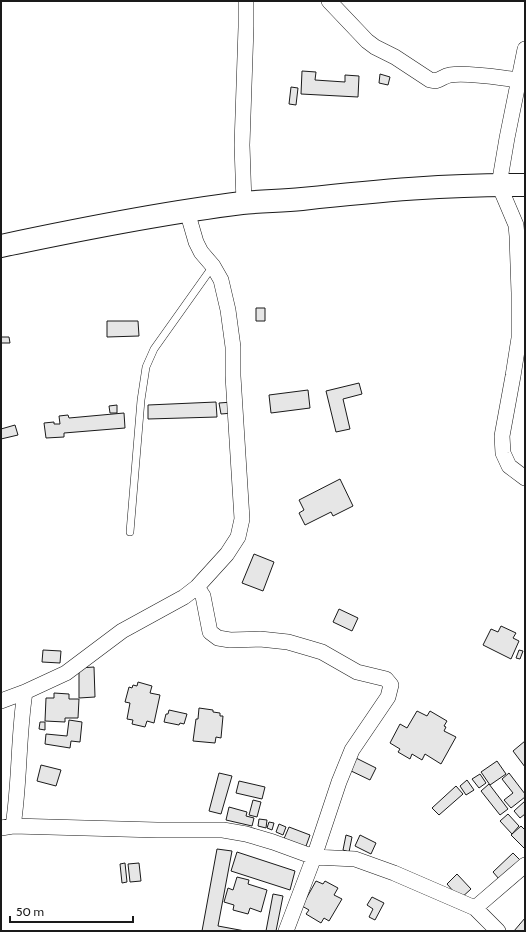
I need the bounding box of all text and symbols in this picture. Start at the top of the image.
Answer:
scale bar [10,898,133,924]
text: 50 m [16,904,44,919]

